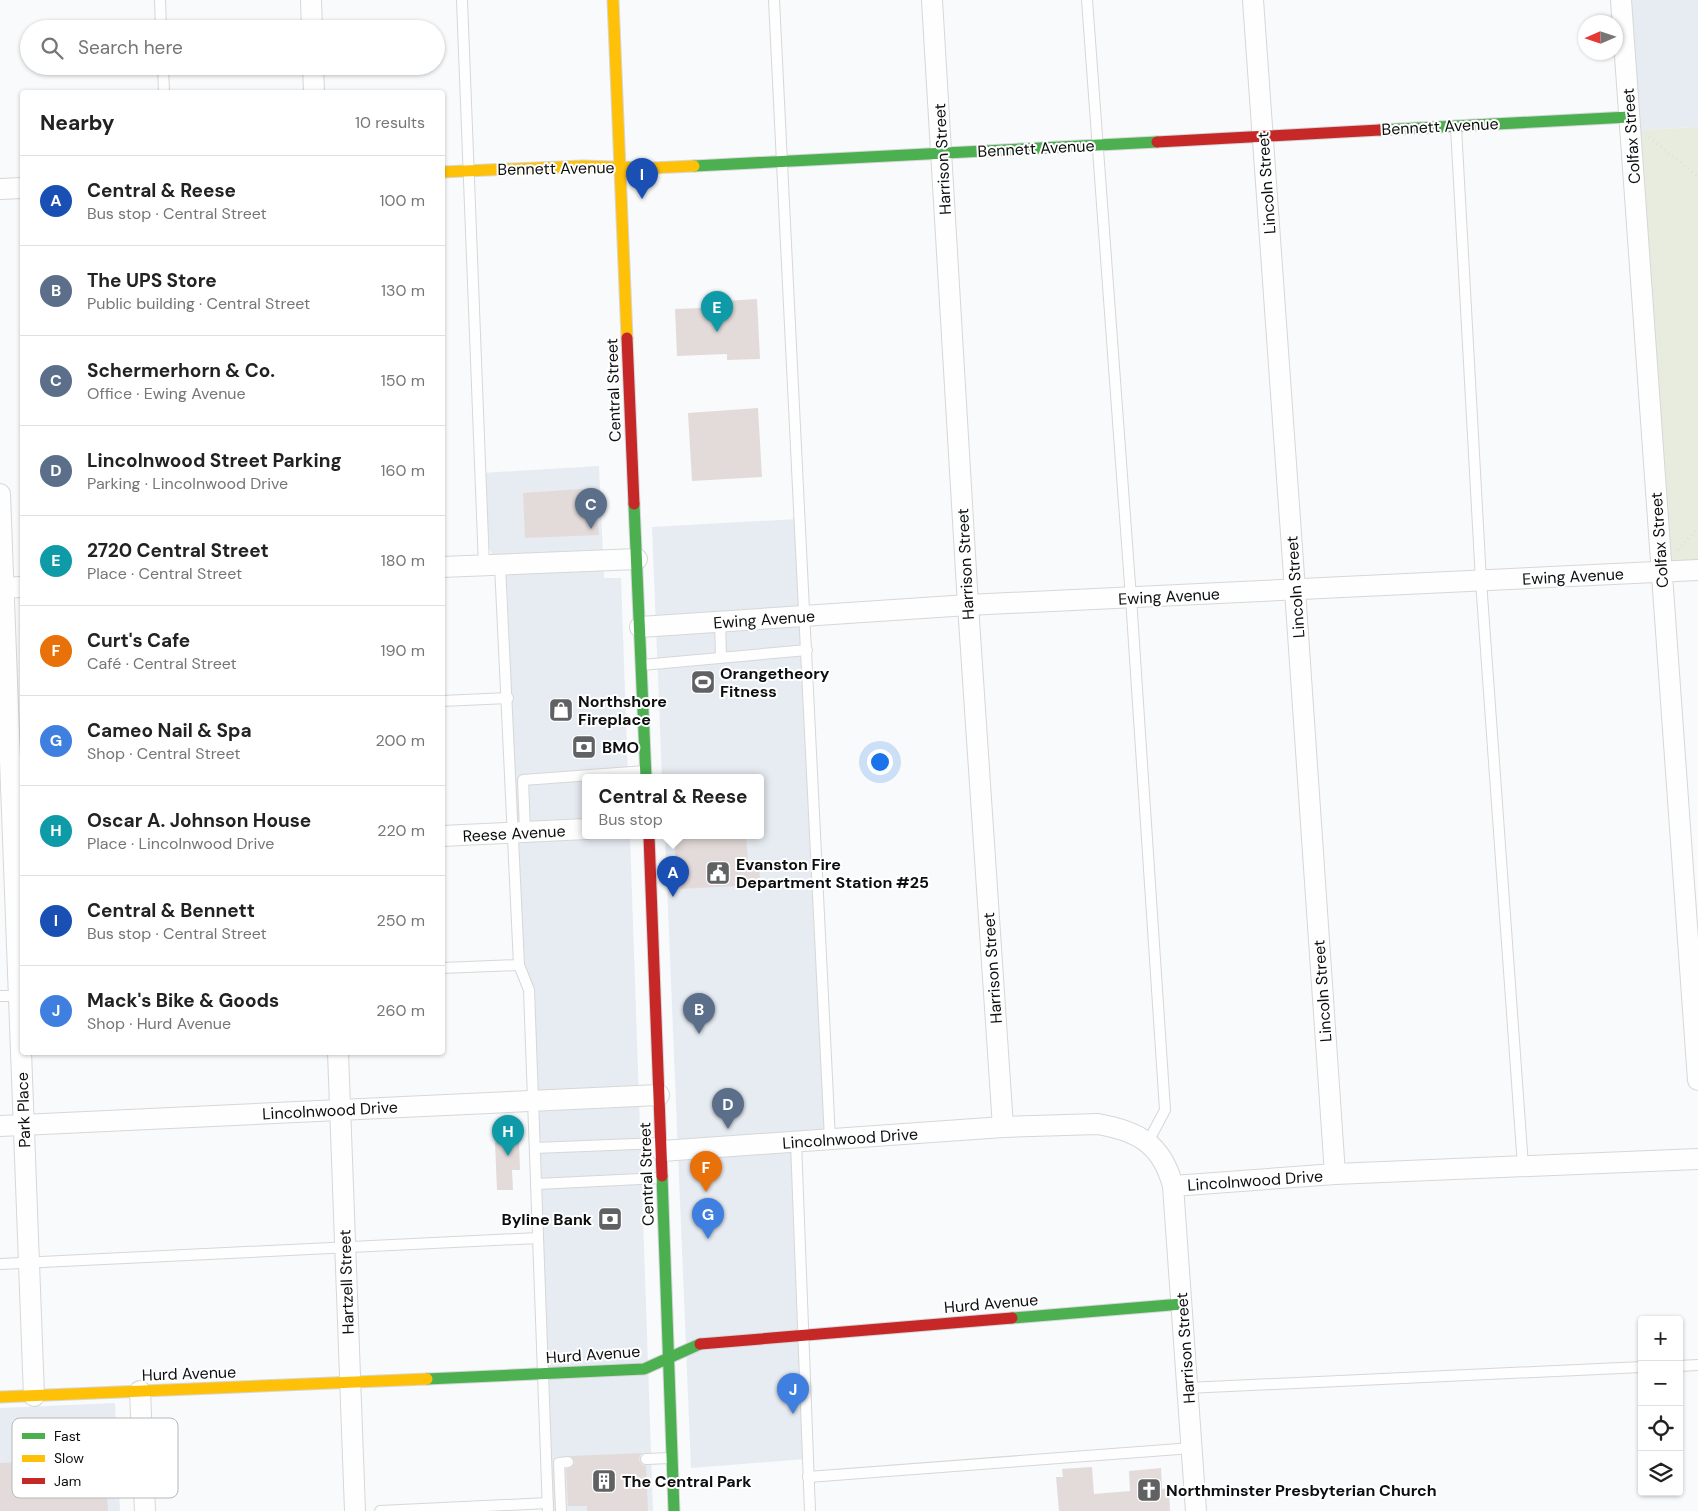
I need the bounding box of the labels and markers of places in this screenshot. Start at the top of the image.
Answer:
pin: I [626,158,658,199]
pin: E [701,291,733,332]
pin: C [575,488,607,529]
place label: Orangetheory Fitness [720,663,830,702]
sports icon: Orangetheory Fitness [690,669,716,695]
place label: Northshore Fireplace [578,691,667,730]
shop icon: Northshore Fireplace [548,697,574,723]
bank icon: BMO [571,734,597,760]
place label: BMO [602,737,639,758]
place label: Evanston Fire Department Station #25 [736,854,929,893]
pin: A [657,856,689,897]
public building icon: Evanston Fire Department Station #25 [705,860,731,886]
pin: B [683,993,715,1034]
pin: D [712,1088,744,1129]
pin: H [492,1115,524,1156]
pin: F [690,1151,722,1192]
pin: G [692,1198,724,1239]
bank icon: Byline Bank [597,1206,623,1232]
place label: Byline Bank [502,1209,593,1230]
pin: J [777,1373,809,1414]
building icon: The Central Park [591,1468,617,1494]
place label: The Central Park [622,1471,752,1492]
church icon: Northminster Presbyterian Church [1136,1477,1162,1503]
place label: Northminster Presbyterian Church [1166,1480,1437,1501]

